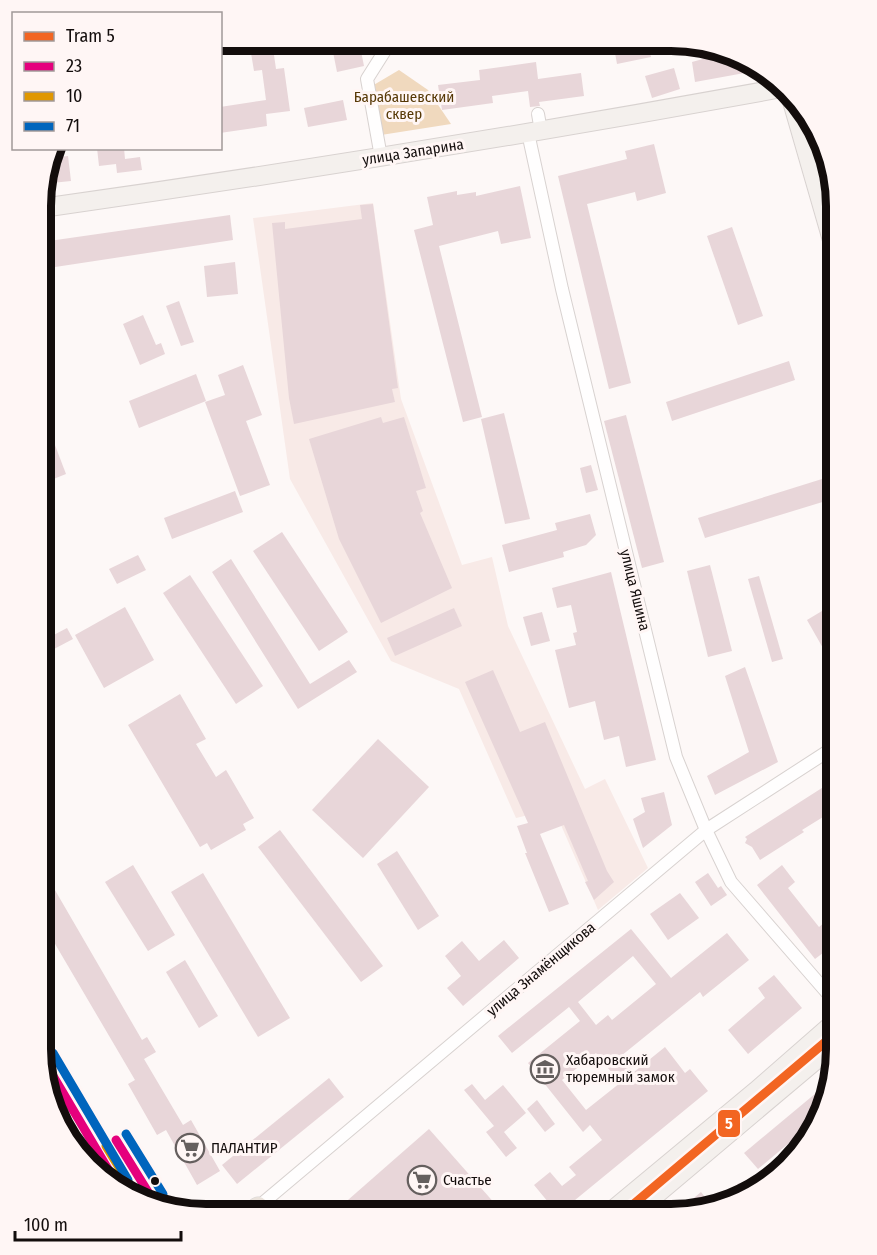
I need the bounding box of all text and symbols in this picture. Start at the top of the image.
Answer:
legend [12,12,222,150]
text: Tram 5 [66,25,115,47]
text: 23 [66,55,82,77]
text: 10 [66,85,82,107]
park label: Барабашевский сквер [354,88,454,123]
text: 71 [66,115,80,137]
street label: улица Запарина [361,135,465,169]
street label: улица Яшина [616,547,654,633]
street label: улица Знамёнщикова [483,918,599,1020]
place label: Хабаровский тюремный замок [566,1051,675,1086]
museum icon: Хабаровский тюремный замок [529,1053,561,1085]
line badge: 5 [717,1109,741,1138]
text: 5 [725,1114,733,1133]
supermarket icon: ПАЛАНТИР [174,1132,206,1164]
place label: ПАЛАНТИР [211,1139,278,1157]
supermarket icon: Счастье [406,1164,438,1196]
place label: Счастье [443,1171,492,1189]
unlabelled marker [149,1175,161,1187]
scale bar [15,1204,182,1242]
text: 100 m [24,1214,68,1236]

